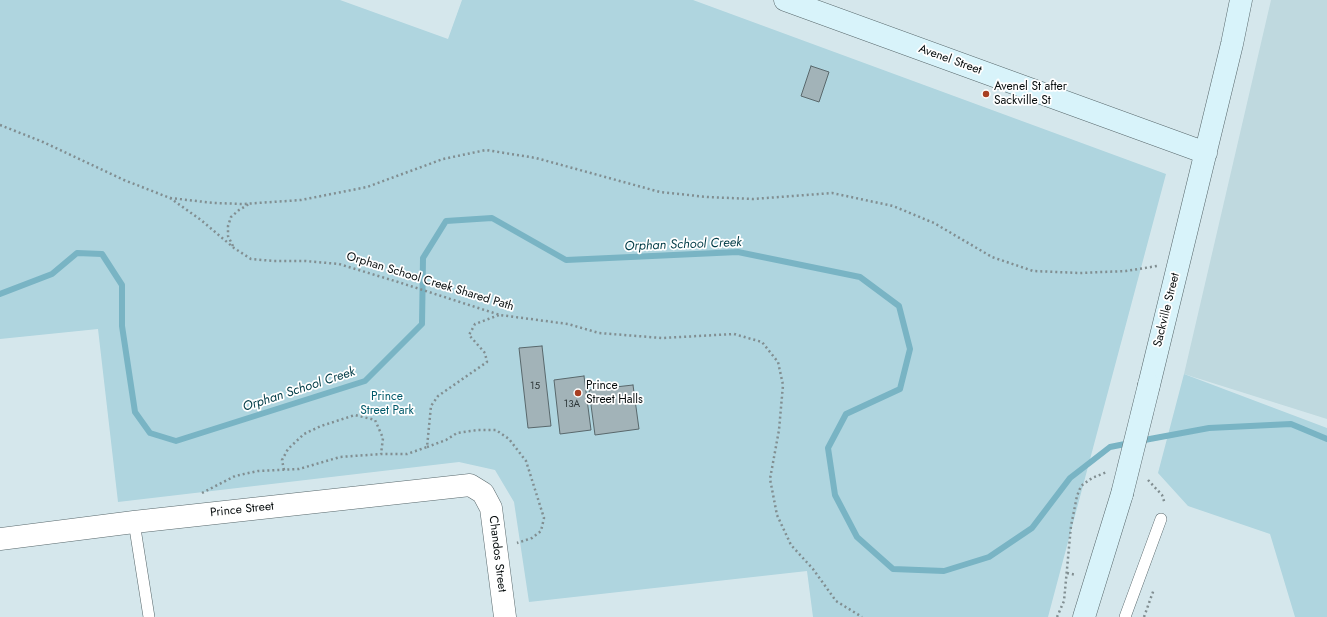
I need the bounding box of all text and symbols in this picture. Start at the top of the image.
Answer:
street label: Avenel Street [916,42,984,78]
place label: Avenel St after Sackville St [994,80,1067,108]
marker: Avenel St after Sackville St [981,89,991,99]
water label: Orphan School Creek [624,235,742,255]
street label: Orphan School Creek Shared Path [345,250,515,314]
street label: Sackville Street [1151,271,1183,349]
water label: Orphan School Creek [241,364,357,416]
place label: Prince Street Halls [586,379,643,407]
house number: 15 [530,381,540,393]
marker: Prince Street Halls [573,388,583,398]
park label: Prince Street Park [360,390,414,418]
house number: 13A [564,399,580,411]
street label: Prince Street [209,499,275,521]
street label: Chandos Street [485,515,509,593]

